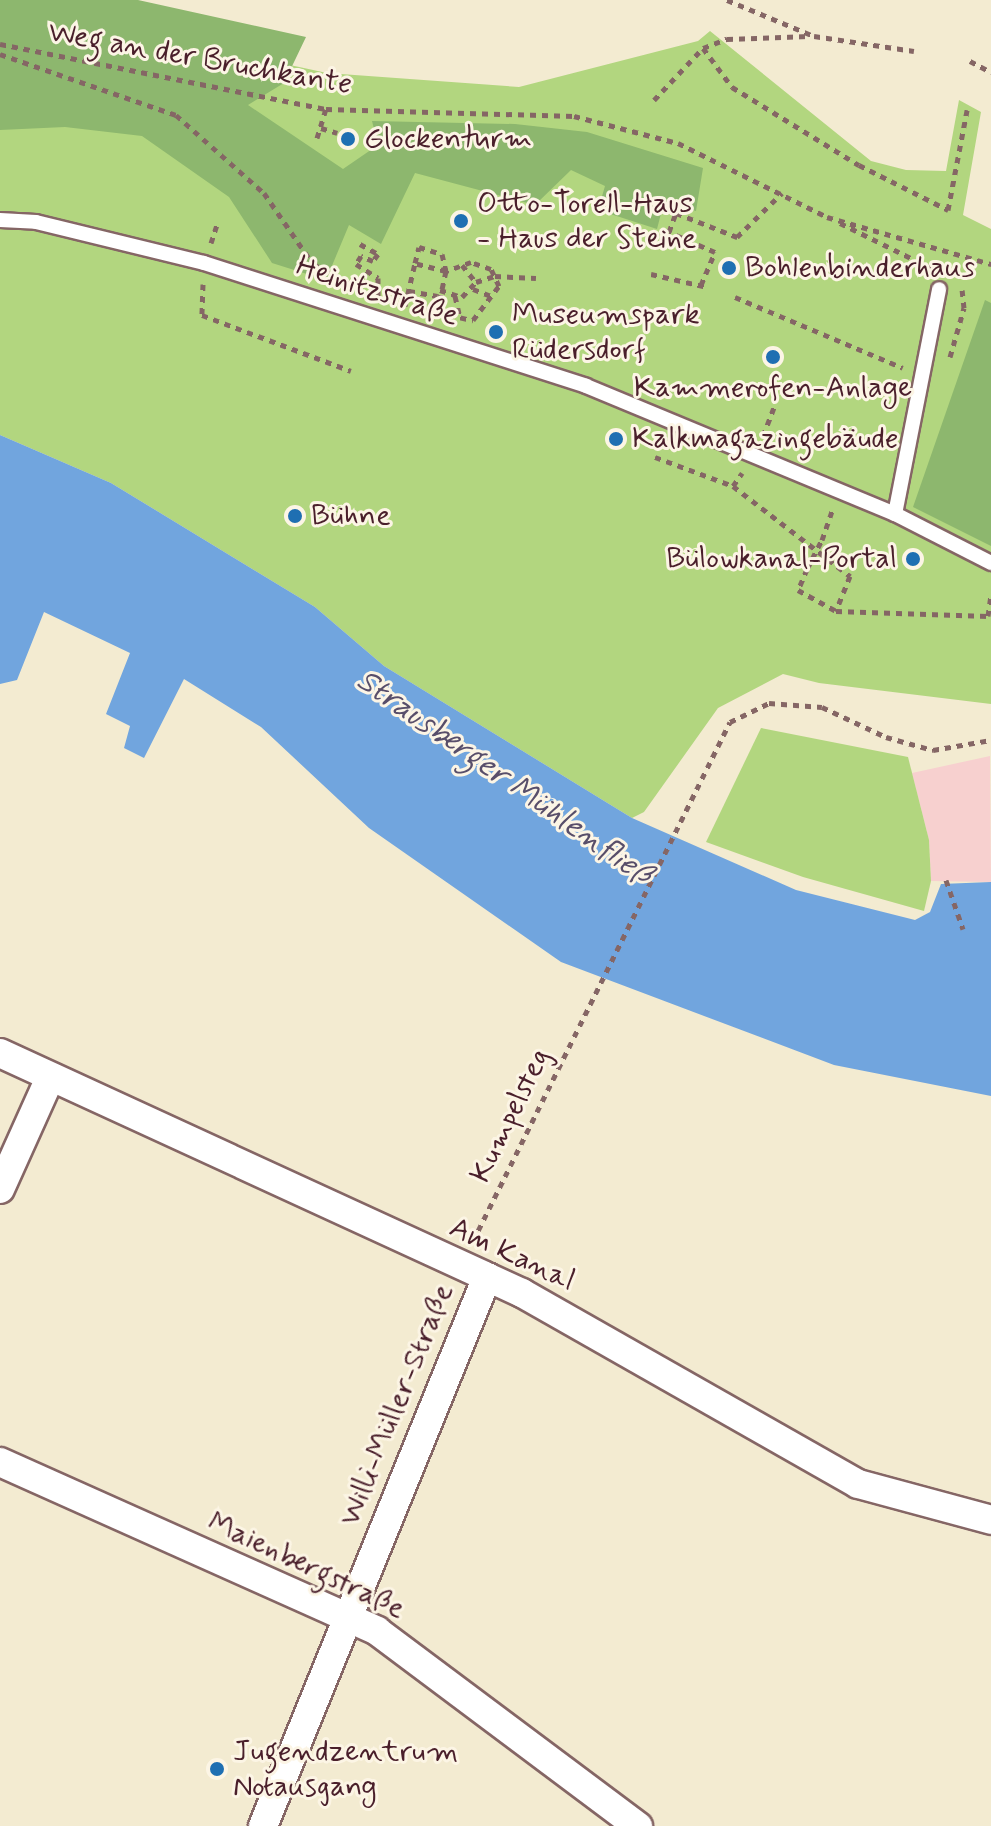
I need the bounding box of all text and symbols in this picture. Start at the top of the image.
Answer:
street label: Weg an der Bruchkante [49,15,351,103]
place label: Glockenturm [364,121,532,157]
marker: Glockenturm [339,130,357,148]
place label: Otto-Torell-Haus - Haus der Steine [477,186,694,256]
marker: Otto-Torell-Haus - Haus der Steine [452,212,470,230]
street label: Heinitzstraße [291,249,463,335]
place label: Bohlenbinderhaus [745,250,975,286]
marker: Bohlenbinderhaus [720,259,738,277]
place label: Museumspark Rüdersdorf [512,297,700,368]
marker: Museumspark Rüdersdorf [487,323,505,341]
marker: Kammerofen-Anlage [764,348,782,366]
place label: Kammerofen-Anlage [634,370,912,406]
place label: Kalkmagazingebäude [632,421,898,457]
marker: Kalkmagazingebäude [607,430,625,448]
place label: Bühne [311,498,391,534]
marker: Bühne [286,507,304,525]
place label: Bülowkanal-Portal [666,541,897,577]
marker: Bülowkanal-Portal [904,550,922,568]
water label: Strausberger Mühlenfließ [349,661,659,895]
street label: Kumpelsteg [463,1043,559,1189]
street label: Am Kanal [448,1212,576,1298]
street label: Willi-Müller-Straße [332,1279,462,1531]
street label: Maienbergstraße [202,1505,410,1627]
place label: Jugendzentrum Notausgang [233,1734,458,1804]
marker: Jugendzentrum Notausgang [208,1760,226,1778]

